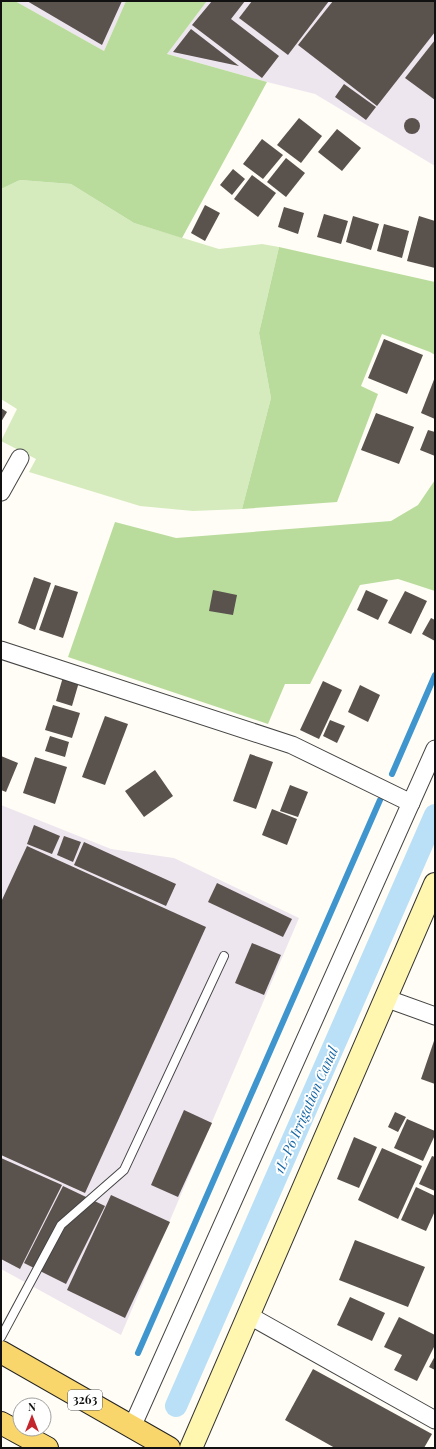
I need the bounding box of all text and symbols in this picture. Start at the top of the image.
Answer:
water label: 1L-P6 Irrigation Canal [269,1042,343,1176]
road number: 3263 [68,1390,102,1410]
north arrow [12,1397,52,1437]
text: N [28,1399,36,1414]

